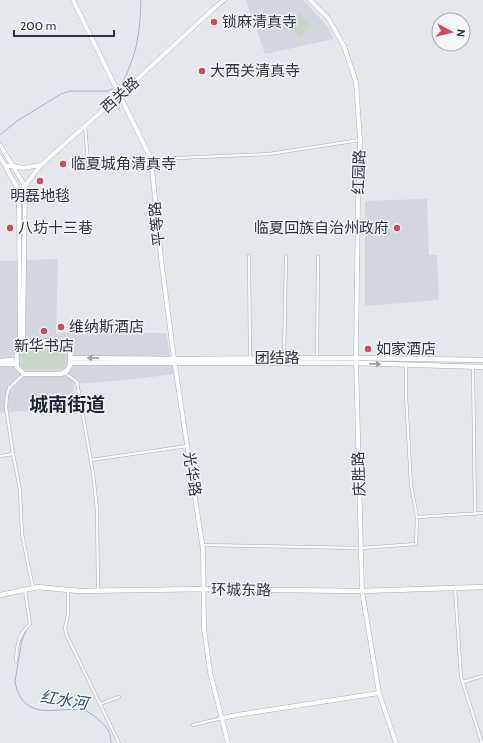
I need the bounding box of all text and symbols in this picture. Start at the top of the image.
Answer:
scale bar [14,12,114,38]
north arrow [431,12,471,52]
place label: 锁麻清真寺 [222,13,297,31]
marker: 锁麻清真寺 [209,17,219,27]
text: 200 m [20,18,56,33]
text: N [454,29,468,38]
place label: 大西关清真寺 [210,62,300,80]
marker: 大西关清真寺 [197,66,207,76]
street label: 西关路 [97,73,143,117]
street label: 红园路 [349,149,369,195]
place label: 临夏城角清真寺 [71,155,176,173]
marker: 临夏城角清真寺 [58,159,68,169]
marker: 明磊地毯 [35,176,45,186]
place label: 明磊地毯 [10,187,70,205]
street label: 平等路 [146,201,168,247]
place label: 八坊十三巷 [18,219,93,237]
place label: 临夏回族自治州政府 [254,219,389,237]
marker: 八坊十三巷 [5,223,15,233]
marker: 临夏回族自治州政府 [392,223,402,233]
place label: 维纳斯酒店 [69,318,144,336]
marker: 维纳斯酒店 [56,322,66,332]
marker: 新华书店 [39,326,49,336]
place label: 新华书店 [14,337,74,355]
place label: 如家酒店 [376,340,436,358]
marker: 如家酒店 [363,344,373,354]
street label: 团结路 [254,349,300,367]
one-way arrow [86,355,99,361]
one-way arrow [369,360,381,367]
district label: 城南街道 [29,393,105,416]
street label: 光华路 [180,450,204,498]
street label: 庆胜路 [349,451,369,497]
street label: 环城东路 [211,580,271,600]
water label: 红水河 [39,687,92,714]

